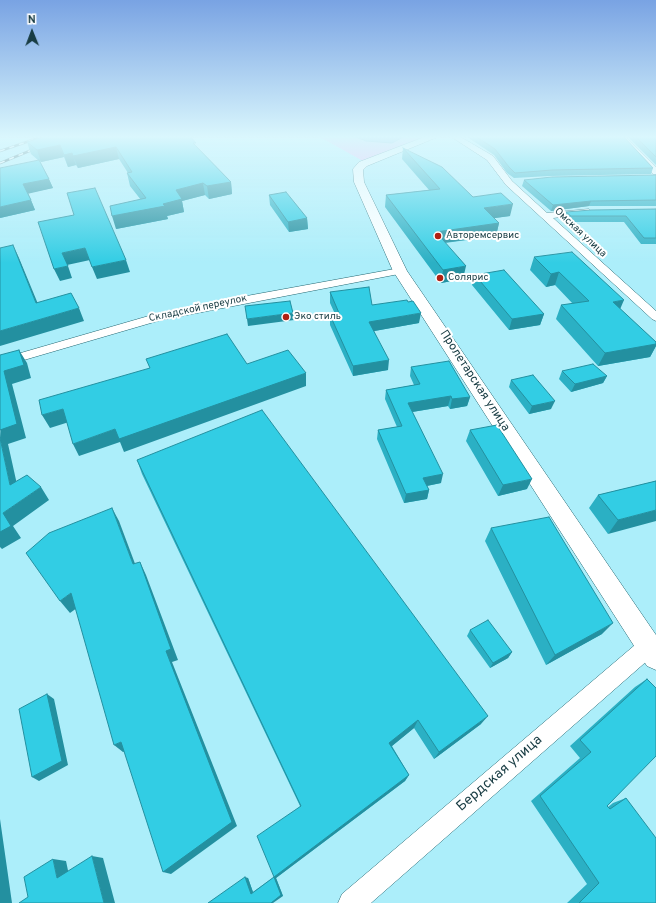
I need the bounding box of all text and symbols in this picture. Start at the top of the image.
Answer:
north arrow [12,12,52,52]
text: N [28,13,36,27]
street label: Омская улица [551,206,609,260]
place label: Авторемсервис [446,230,519,242]
marker: Авторемсервис [433,231,443,241]
place label: Солярис [448,272,488,284]
marker: Солярис [435,273,445,283]
street label: Складской переулок [148,293,248,325]
place label: Эко стиль [294,311,341,323]
marker: Эко стиль [281,312,291,322]
street label: Пролетарская улица [436,328,512,434]
street label: Бердская улица [454,732,546,816]

